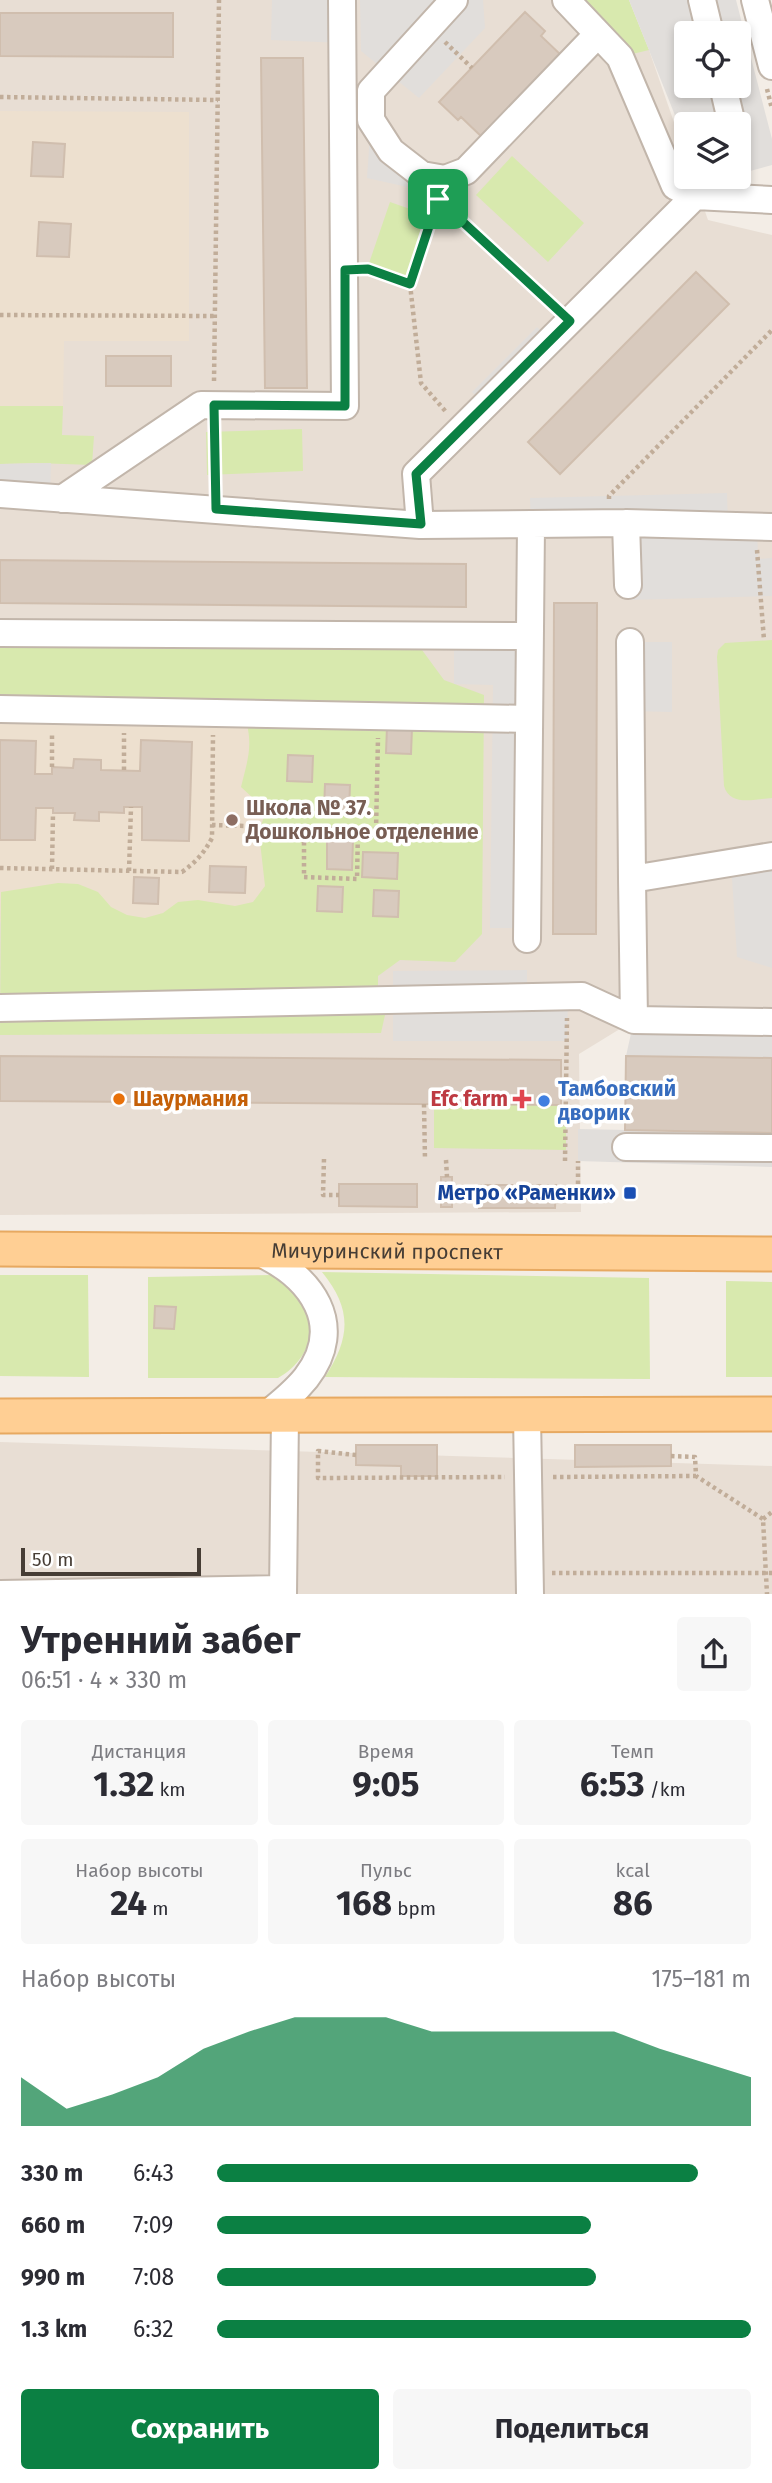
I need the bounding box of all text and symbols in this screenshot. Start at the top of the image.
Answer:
map controls [674,21,751,189]
button: locate [674,21,751,98]
button: layers [674,112,751,189]
pin [408,169,468,229]
icon: arrive [419,180,457,218]
place label: Школа № 37. Дошкольное отделение [245,795,479,845]
marker: Школа № 37. Дошкольное отделение [224,812,240,828]
place label: Тамбовский дворик [558,1076,676,1126]
place label: Шаурмания [133,1086,249,1112]
place label: Efc farm [430,1086,508,1112]
marker: Шаурмания [111,1091,127,1107]
marker: Efc farm [514,1091,530,1107]
marker: Тамбовский дворик [536,1093,552,1109]
place label: Метро «Раменки» [437,1180,616,1206]
marker: Метро «Раменки» [622,1185,638,1201]
street label: Мичуринский проспект [271,1238,503,1265]
scale bar [21,1545,201,1577]
text: 50 m [32,1548,73,1571]
text: Утренний забег [21,1617,300,1663]
button: share [677,1617,751,1691]
text: 06:51 · 4 × 330 m [21,1666,187,1694]
text: Дистанция [92,1740,187,1763]
text: Время [358,1740,414,1763]
text: Темп [611,1740,654,1763]
text: 1.32 [93,1763,154,1805]
text: 9:05 [352,1763,420,1805]
text: 6:53 [580,1763,645,1805]
text: km [154,1778,185,1801]
text: /km [645,1778,686,1801]
text: Набор высоты [75,1859,203,1882]
text: Пульс [360,1859,412,1882]
text: kcal [616,1859,650,1882]
text: 24 [110,1882,147,1924]
text: 168 [336,1882,392,1924]
text: 86 [613,1882,653,1924]
text: m [147,1897,168,1920]
text: bpm [392,1897,436,1920]
text: Набор высоты [21,1965,176,1993]
text: 175–181 m [652,1965,751,1993]
text: 330 m [21,2159,83,2187]
text: 6:43 [133,2159,174,2187]
text: 660 m [21,2211,85,2239]
text: 7:09 [133,2211,173,2239]
text: 990 m [21,2263,85,2291]
text: 7:08 [133,2263,174,2291]
text: 1.3 km [21,2315,87,2343]
text: 6:32 [133,2315,174,2343]
button: Сохранить [21,2389,379,2469]
button: Поделиться [393,2389,751,2469]

